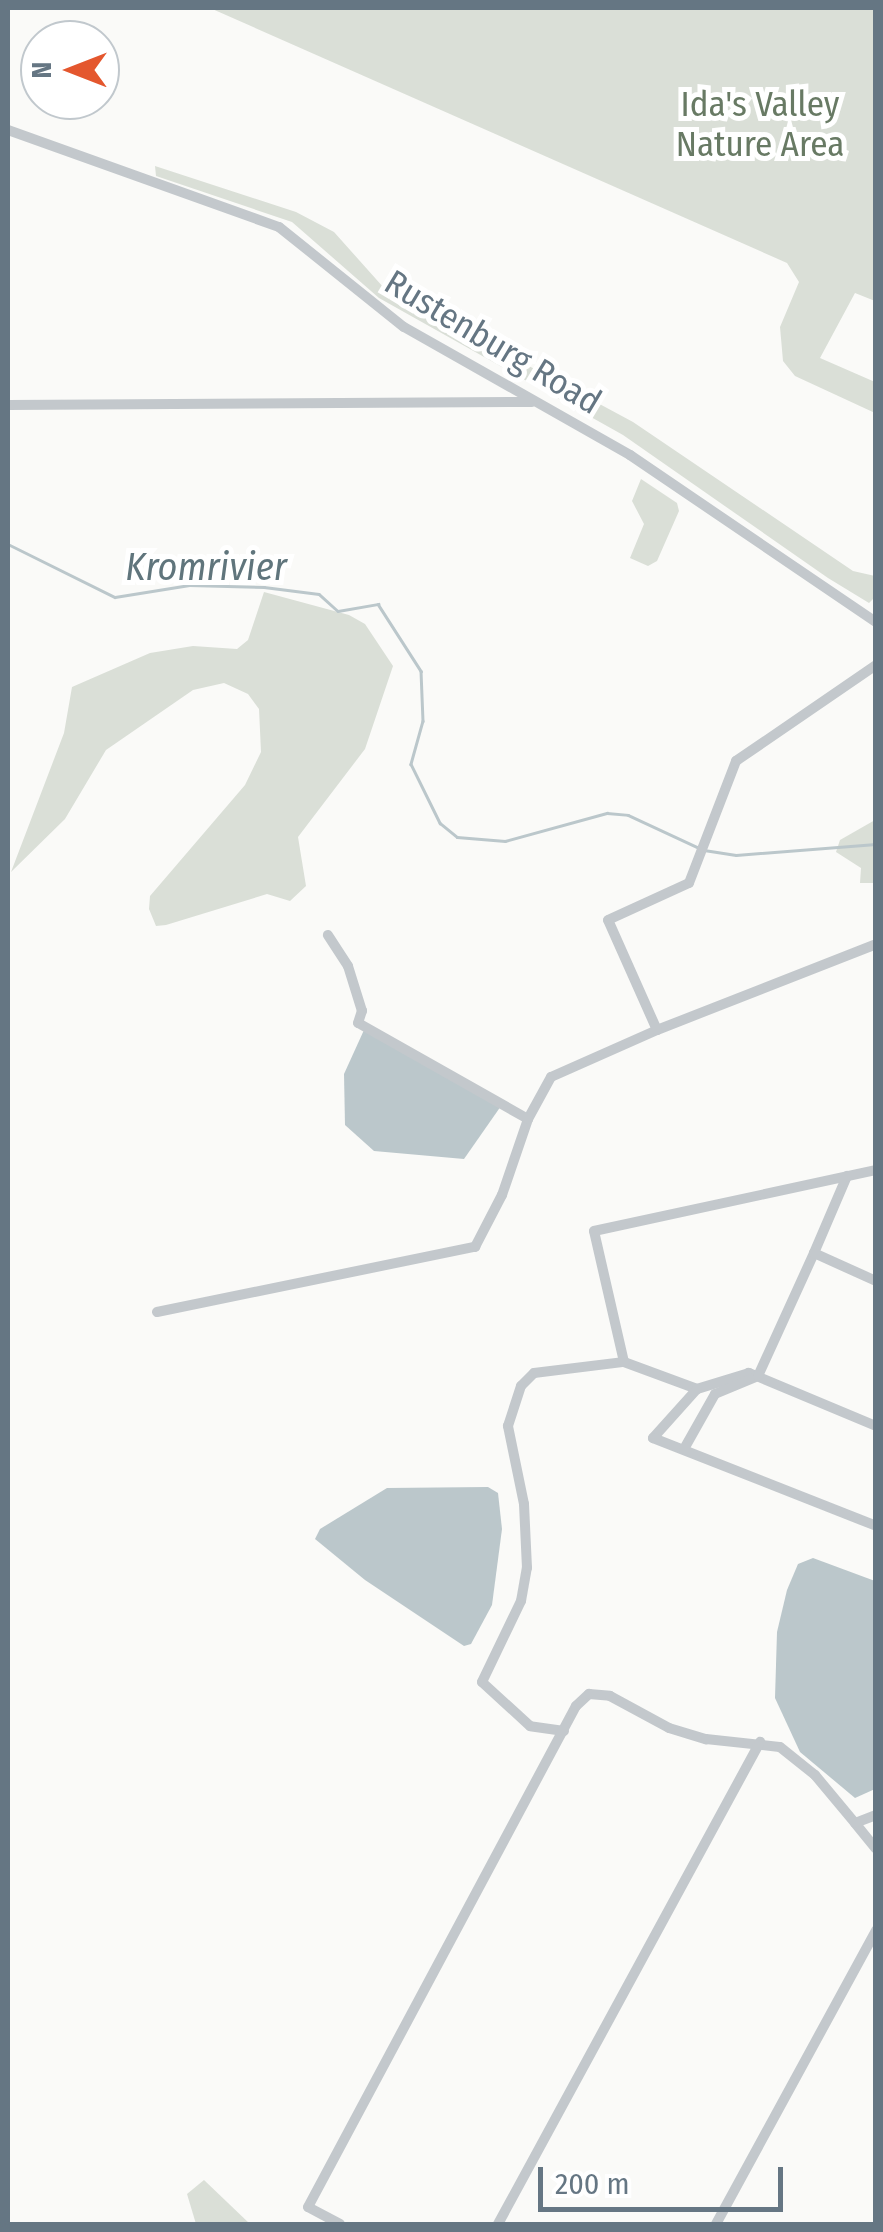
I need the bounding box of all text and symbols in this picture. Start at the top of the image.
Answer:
north arrow [20,20,120,120]
text: N [25,62,58,78]
park label: Ida's Valley Nature Area [676,83,844,165]
street label: Rustenburg Road [377,261,609,423]
water label: Kromrivier [125,545,287,591]
scale bar [543,2147,788,2209]
text: 200 m [555,2166,630,2202]

